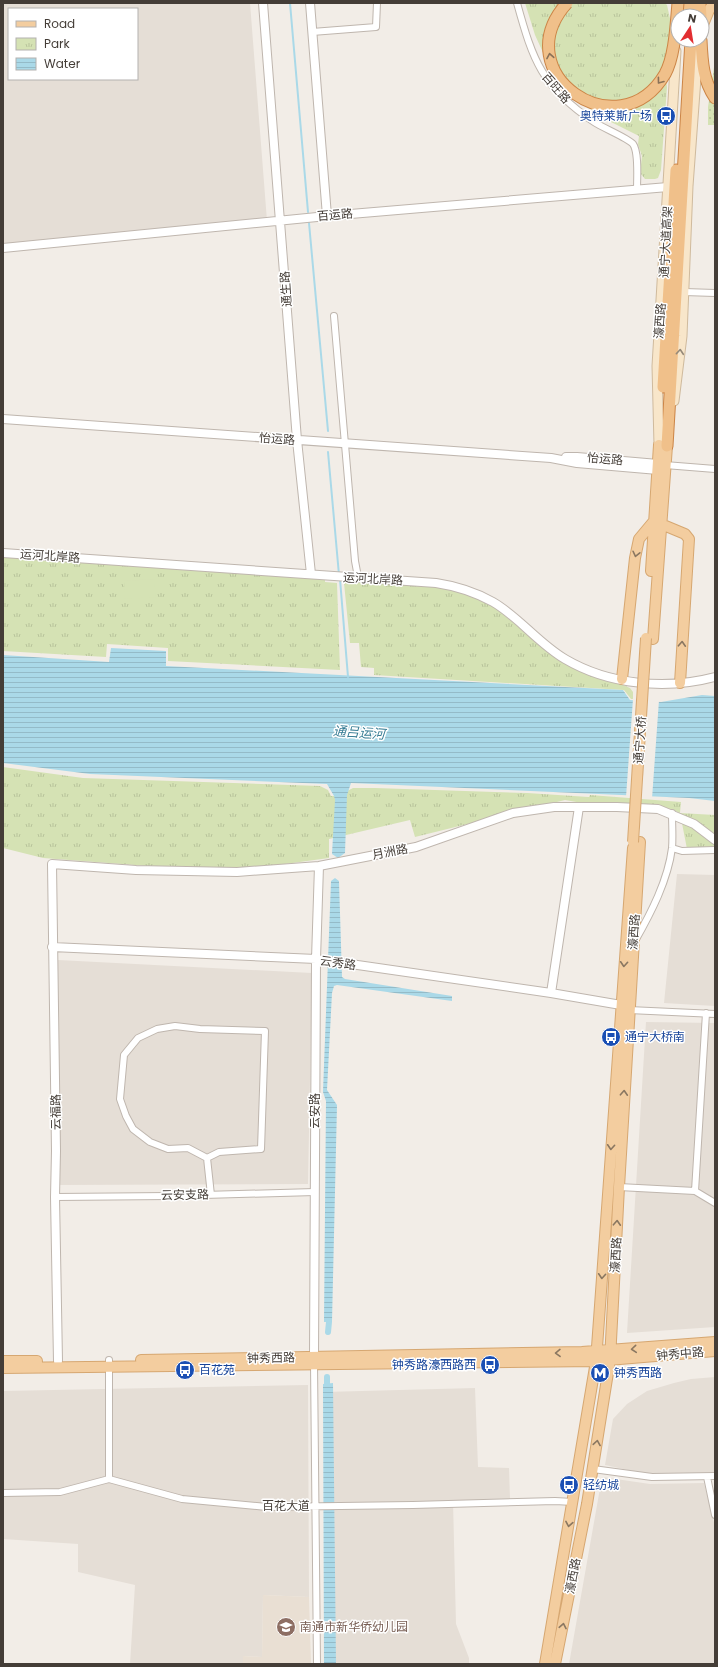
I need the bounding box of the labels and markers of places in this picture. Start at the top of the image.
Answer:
bus stop icon: 奥特莱斯广场 [655,105,677,127]
place label: 奥特莱斯广场 [580,107,652,124]
bus stop icon: 通宁大桥南 [600,1026,622,1048]
place label: 通宁大桥南 [625,1028,685,1045]
bus stop icon: 钟秀路濠西路西 [479,1354,501,1376]
place label: 钟秀路濠西路西 [392,1356,476,1373]
bus stop icon: 百花苑 [174,1359,196,1381]
place label: 百花苑 [199,1361,235,1378]
metro station icon: 钟秀西路 [589,1362,611,1384]
place label: 钟秀西路 [614,1364,662,1381]
bus stop icon: 轻纺城 [558,1474,580,1496]
place label: 轻纺城 [583,1476,619,1493]
school or university icon: 南通市新华侨幼儿园 [275,1616,297,1638]
place label: 南通市新华侨幼儿园 [300,1618,408,1635]

